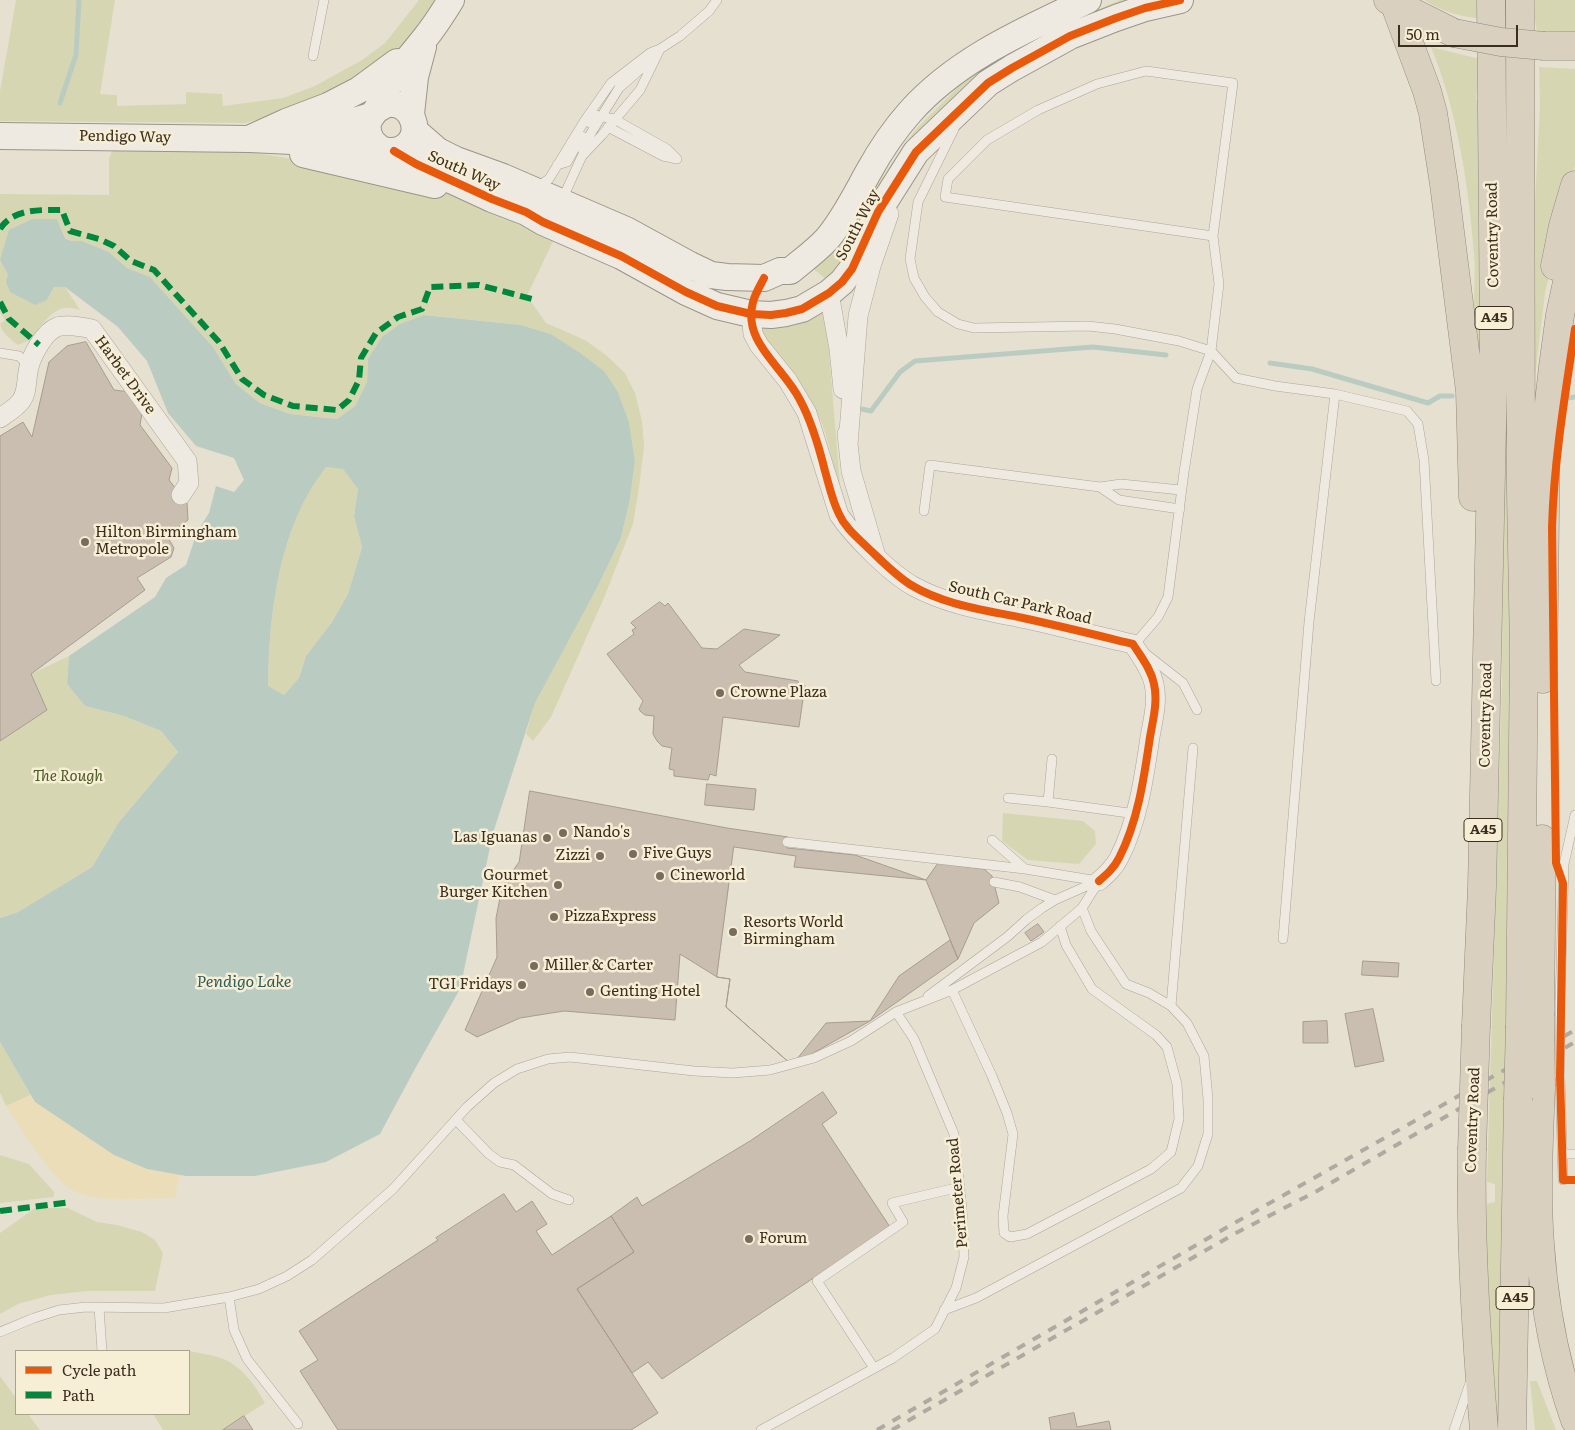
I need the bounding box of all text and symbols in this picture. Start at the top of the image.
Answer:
scale bar [1400,15,1520,47]
text: 50 m [1406,22,1440,45]
street label: Pendigo Way [79,127,171,147]
street label: South Way [425,147,503,195]
street label: Coventry Road [1483,182,1503,288]
street label: South Way [832,186,884,264]
road number: A45 [1475,306,1513,330]
street label: Harbet Drive [91,332,159,418]
place label: Hilton Birmingham Metropole [95,524,237,559]
marker: Hilton Birmingham Metropole [79,536,91,548]
street label: South Car Park Road [947,578,1093,628]
street label: Coventry Road [1476,662,1496,768]
place label: Crowne Plaza [730,684,827,702]
marker: Crowne Plaza [714,687,726,699]
park label: The Rough [33,768,103,786]
road number: A45 [1464,818,1502,842]
place label: Nando's [573,824,630,842]
marker: Nando's [557,827,569,839]
place label: Las Iguanas [453,829,537,847]
marker: Las Iguanas [541,832,553,844]
place label: Five Guys [643,845,711,863]
place label: Zizzi [556,847,590,865]
marker: Five Guys [627,848,639,860]
marker: Zizzi [594,850,606,862]
place label: Gourmet Burger Kitchen [439,867,548,902]
place label: Cineworld [670,867,745,885]
marker: Cineworld [654,870,666,882]
marker: Gourmet Burger Kitchen [552,879,564,891]
place label: PizzaExpress [564,908,656,926]
marker: PizzaExpress [548,911,560,923]
place label: Resorts World Birmingham [743,914,844,949]
marker: Resorts World Birmingham [727,926,739,938]
place label: Miller & Carter [544,957,653,975]
marker: Miller & Carter [528,960,540,972]
water label: Pendigo Lake [197,972,291,992]
place label: TGI Fridays [428,976,512,994]
marker: TGI Fridays [516,979,528,991]
place label: Genting Hotel [600,983,700,1001]
marker: Genting Hotel [584,986,596,998]
street label: Coventry Road [1462,1067,1484,1173]
street label: Perimeter Road [944,1137,972,1249]
place label: Forum [759,1230,807,1248]
marker: Forum [743,1233,755,1245]
road number: A45 [1496,1286,1534,1310]
legend [15,1350,190,1415]
text: Cycle path [62,1358,136,1381]
text: Path [62,1383,95,1406]

